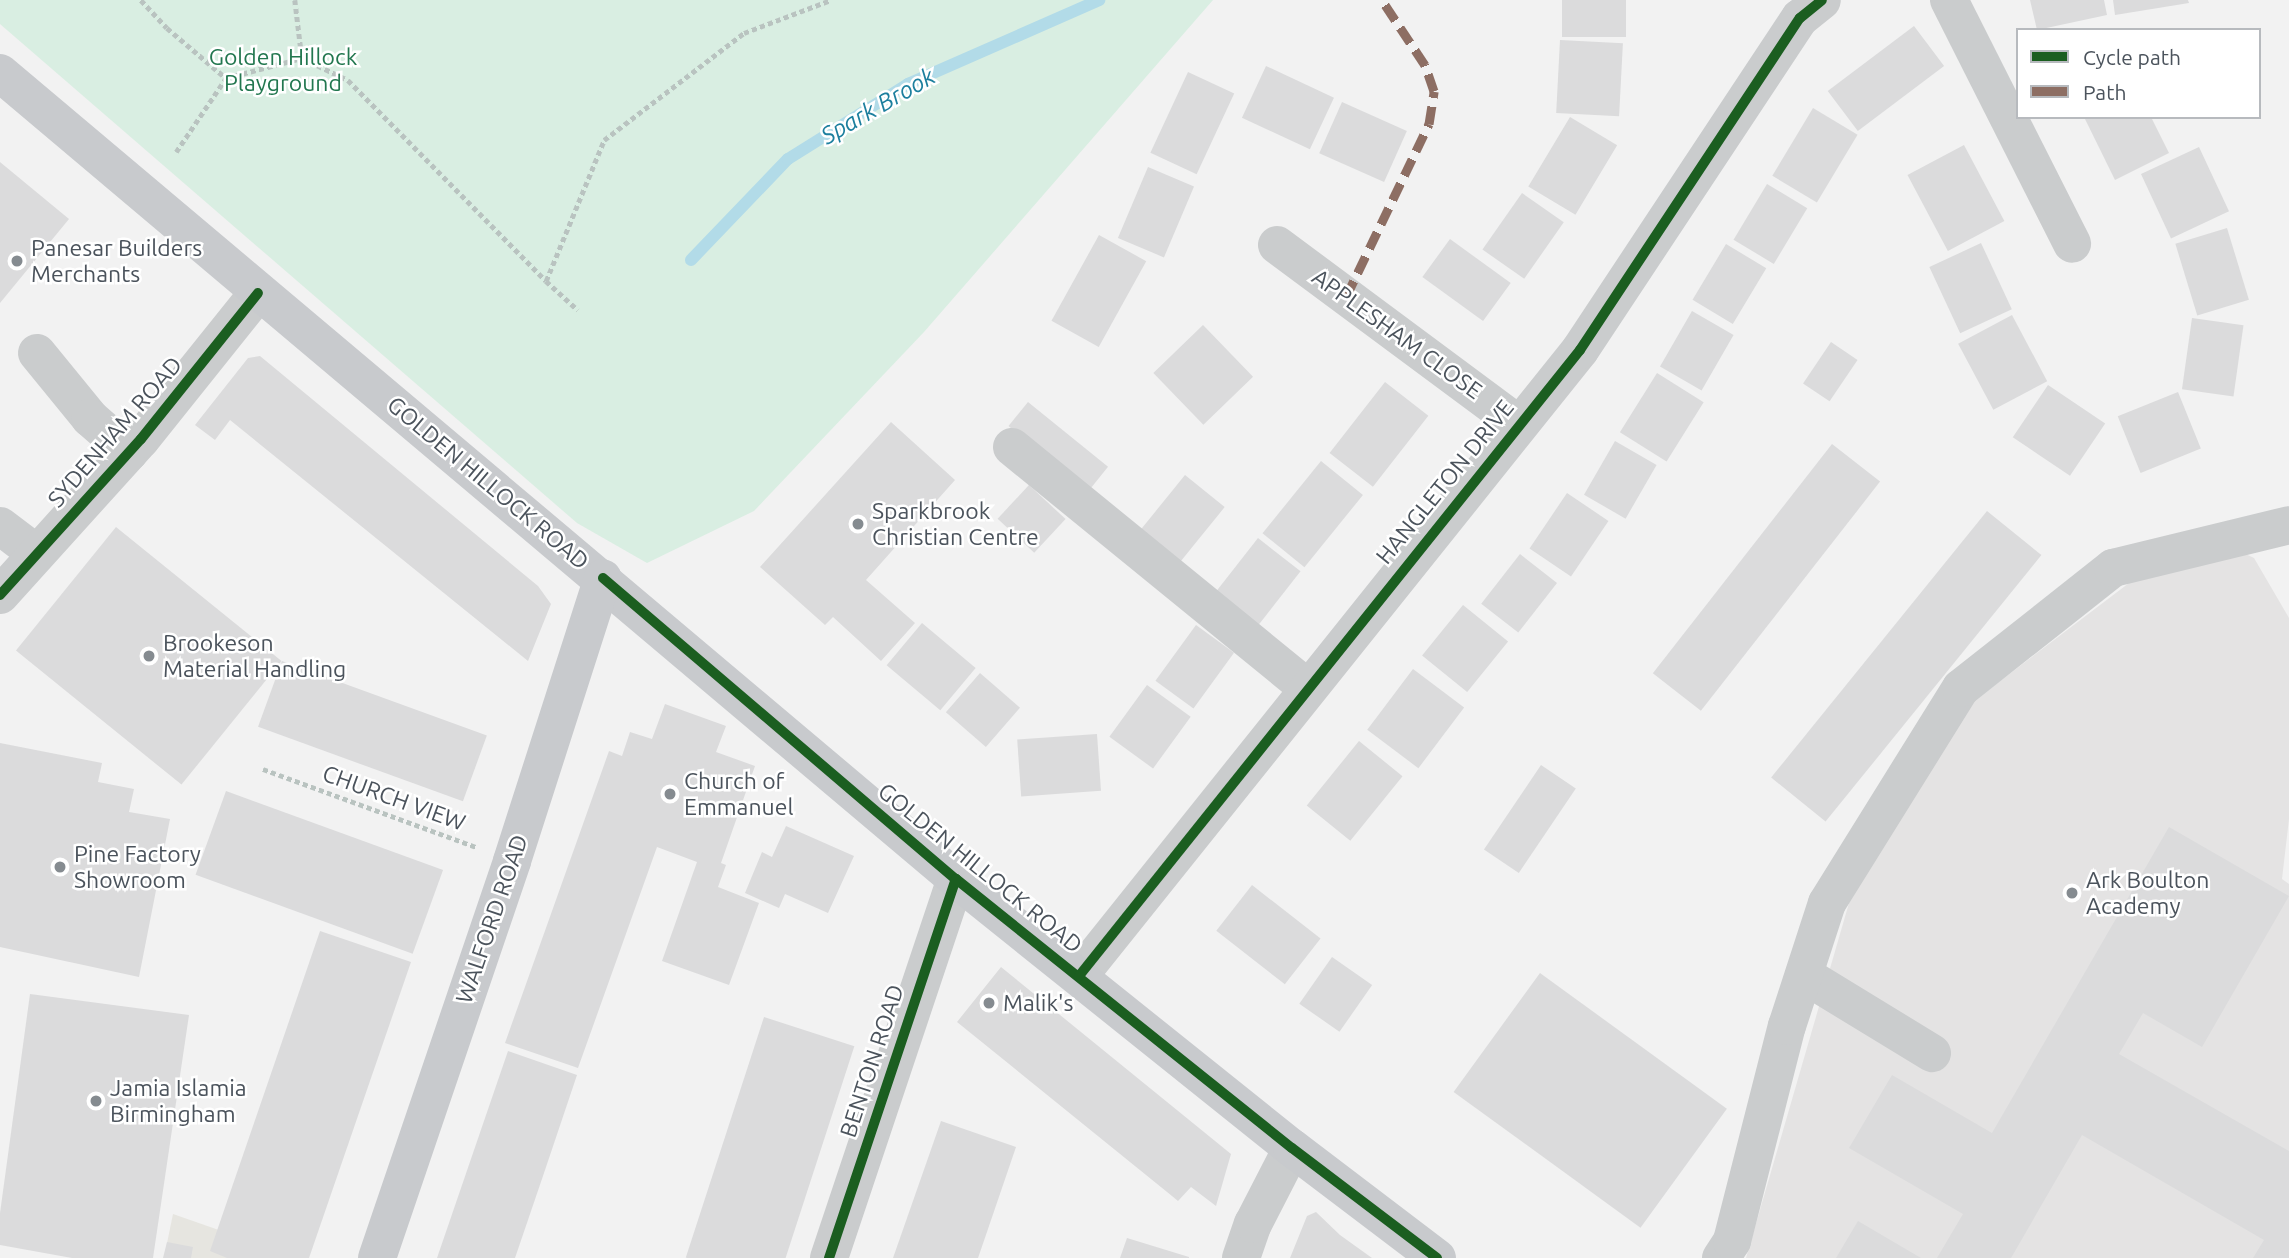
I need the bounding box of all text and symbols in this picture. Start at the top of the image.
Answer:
legend [2016,28,2261,119]
park label: Golden Hillock Playground [209,43,357,97]
text: Cycle path [2083,45,2181,69]
water label: Spark Brook [816,62,940,150]
text: Path [2083,80,2126,104]
place label: Panesar Builders Merchants [31,234,202,288]
marker: Panesar Builders Merchants [9,253,25,269]
street label: APPLESHAM CLOSE [1307,263,1487,405]
street label: SYDENHAM ROAD [42,351,188,513]
street label: GOLDEN HILLOCK ROAD [382,391,594,575]
street label: HANGLETON DRIVE [1370,394,1520,570]
place label: Sparkbrook Christian Centre [872,497,1039,551]
marker: Sparkbrook Christian Centre [850,516,866,532]
place label: Brookeson Material Handling [163,629,346,683]
marker: Brookeson Material Handling [141,648,157,664]
street label: CHURCH VIEW [319,759,469,837]
place label: Church of Emmanuel [684,767,793,821]
street label: GOLDEN HILLOCK ROAD [872,777,1088,959]
marker: Church of Emmanuel [662,786,678,802]
street label: WALFORD ROAD [450,831,534,1007]
place label: Pine Factory Showroom [74,840,201,894]
marker: Pine Factory Showroom [52,859,68,875]
place label: Ark Boulton Academy [2086,866,2209,920]
marker: Ark Boulton Academy [2064,885,2080,901]
street label: BENTON ROAD [834,981,910,1141]
place label: Malik's [1003,989,1074,1017]
marker: Malik's [981,995,997,1011]
place label: Jamia Islamia Birmingham [110,1074,247,1128]
marker: Jamia Islamia Birmingham [88,1093,104,1109]

